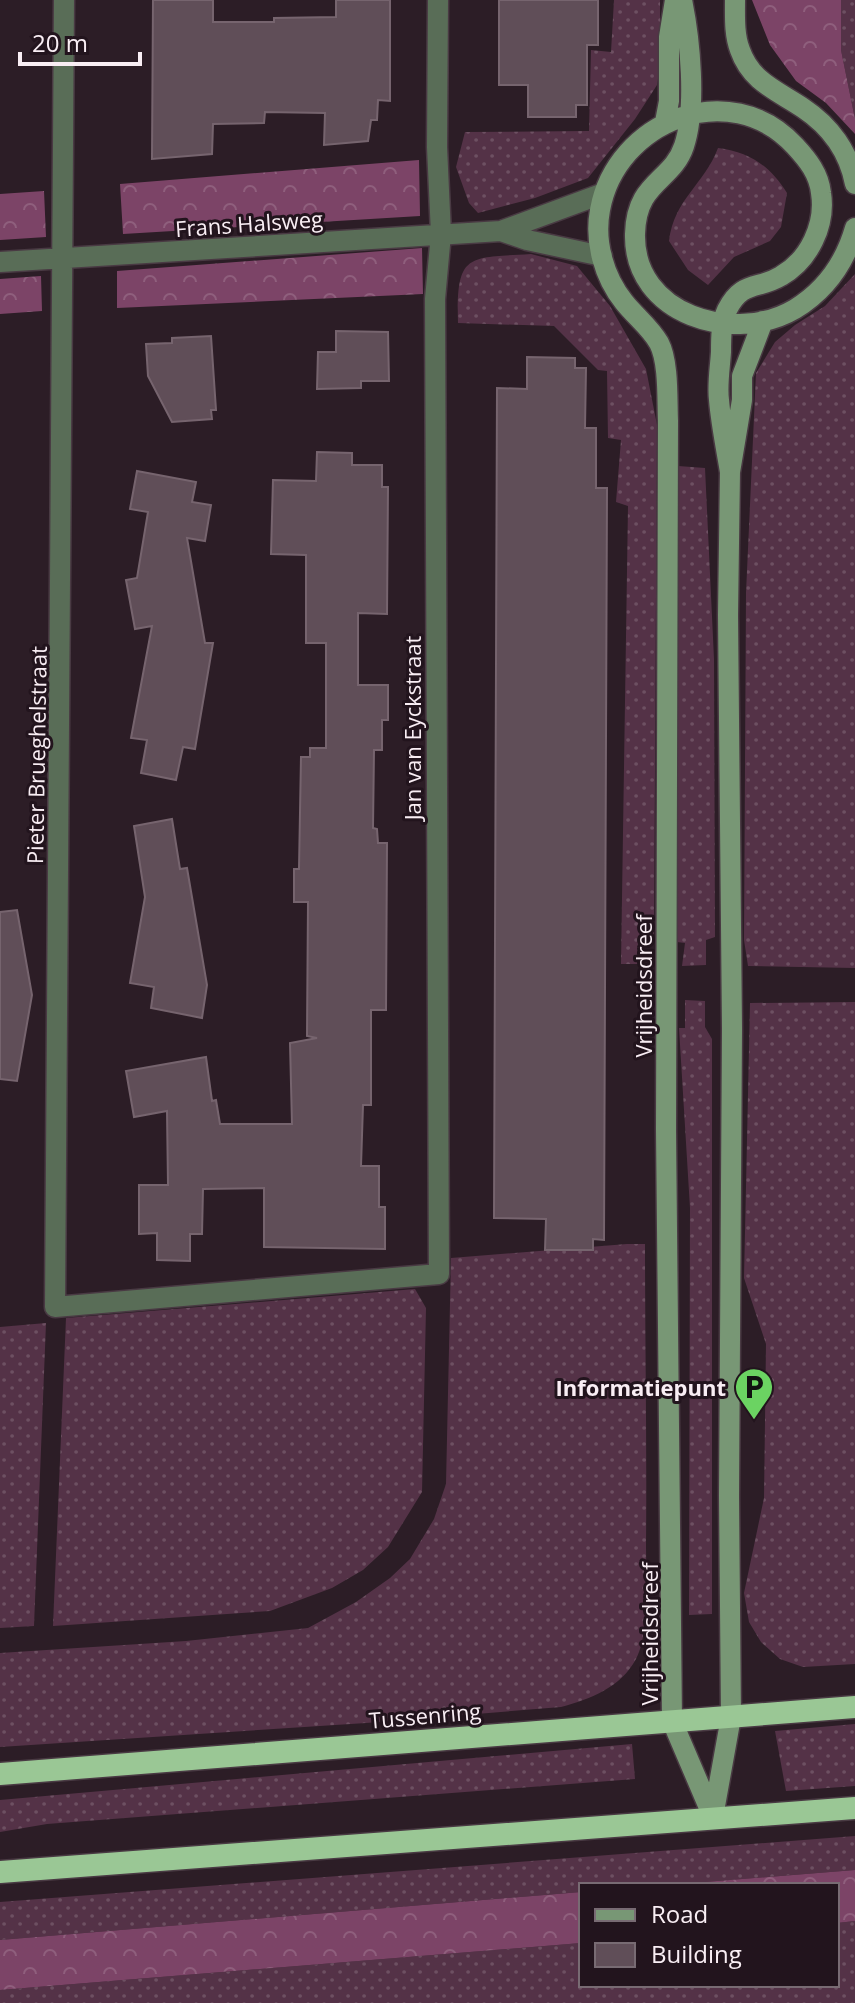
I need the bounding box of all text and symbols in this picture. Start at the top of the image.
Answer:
scale bar [20,16,140,66]
text: 20 m [32,26,88,59]
street label: Frans Halsweg [174,203,324,243]
street label: Jan van Eyckstraat [397,635,427,822]
street label: Pieter Brueghelstraat [19,646,53,864]
street label: Vrijheidsdreef [628,913,658,1058]
parking icon: Informatiepunt [733,1366,775,1421]
place label: Informatiepunt [556,1372,726,1402]
street label: Vrijheidsdreef [634,1561,664,1706]
street label: Tussenring [368,1695,482,1735]
legend [579,1883,839,1987]
text: Road [651,1897,708,1930]
text: Building [651,1937,742,1970]

